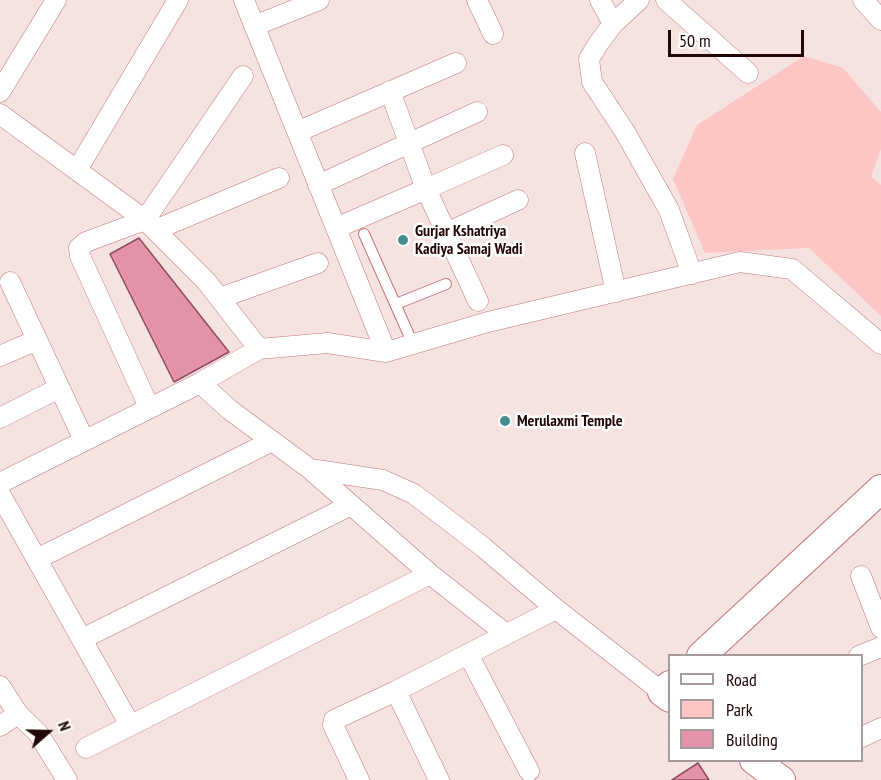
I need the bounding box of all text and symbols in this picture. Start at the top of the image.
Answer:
scale bar [671,18,808,56]
text: 50 m [679,29,711,52]
place label: Gurjar Kshatriya Kadiya Samaj Wadi [415,221,523,259]
marker: Gurjar Kshatriya Kadiya Samaj Wadi [396,233,410,247]
place label: Merulaxmi Temple [517,411,623,431]
marker: Merulaxmi Temple [498,414,512,428]
legend [668,654,863,762]
text: Road [726,668,757,691]
text: Park [726,698,753,721]
north arrow [18,702,78,762]
text: N [54,718,76,733]
text: Building [726,728,778,751]

